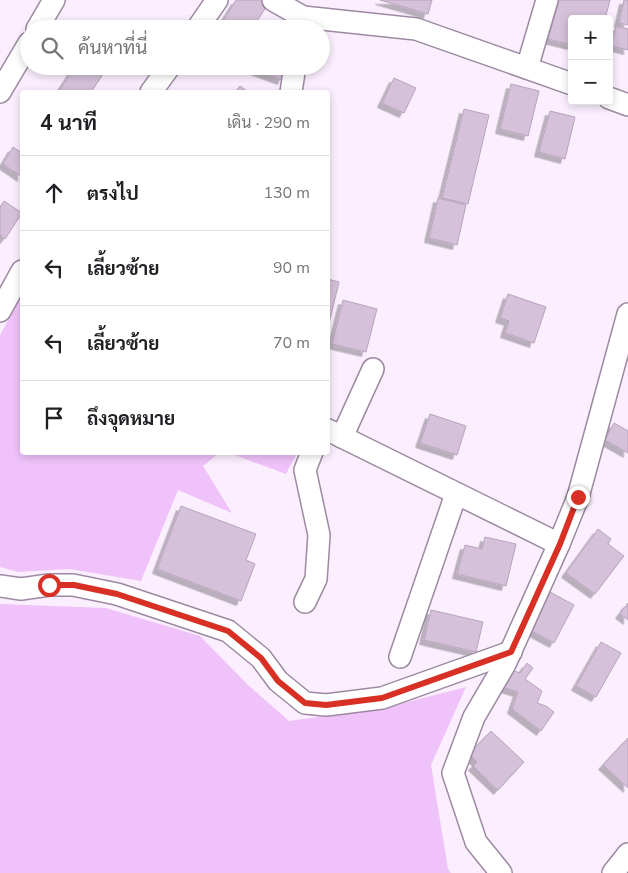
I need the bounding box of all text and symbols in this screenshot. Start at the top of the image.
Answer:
map controls [568,15,613,105]
button: + [568,15,613,60]
search box [20,20,330,75]
icon: search [38,34,66,62]
text: ค้นหาที่นี่ [78,35,147,61]
button: − [568,60,613,105]
text: 4 นาที [40,109,97,137]
text: เดิน · 290 m [227,112,310,134]
icon: ahead [40,179,68,207]
text: ตรงไป [87,181,139,207]
text: 130 m [263,182,310,204]
icon: left [40,254,68,282]
text: เลี้ยวซ้าย [87,256,159,282]
text: 90 m [273,257,310,279]
icon: left [40,329,68,357]
text: เลี้ยวซ้าย [87,331,159,357]
text: 70 m [273,332,310,354]
icon: arrive [40,404,68,432]
text: ถึงจุดหมาย [87,406,175,432]
route end [567,486,590,509]
route start [38,574,61,597]

